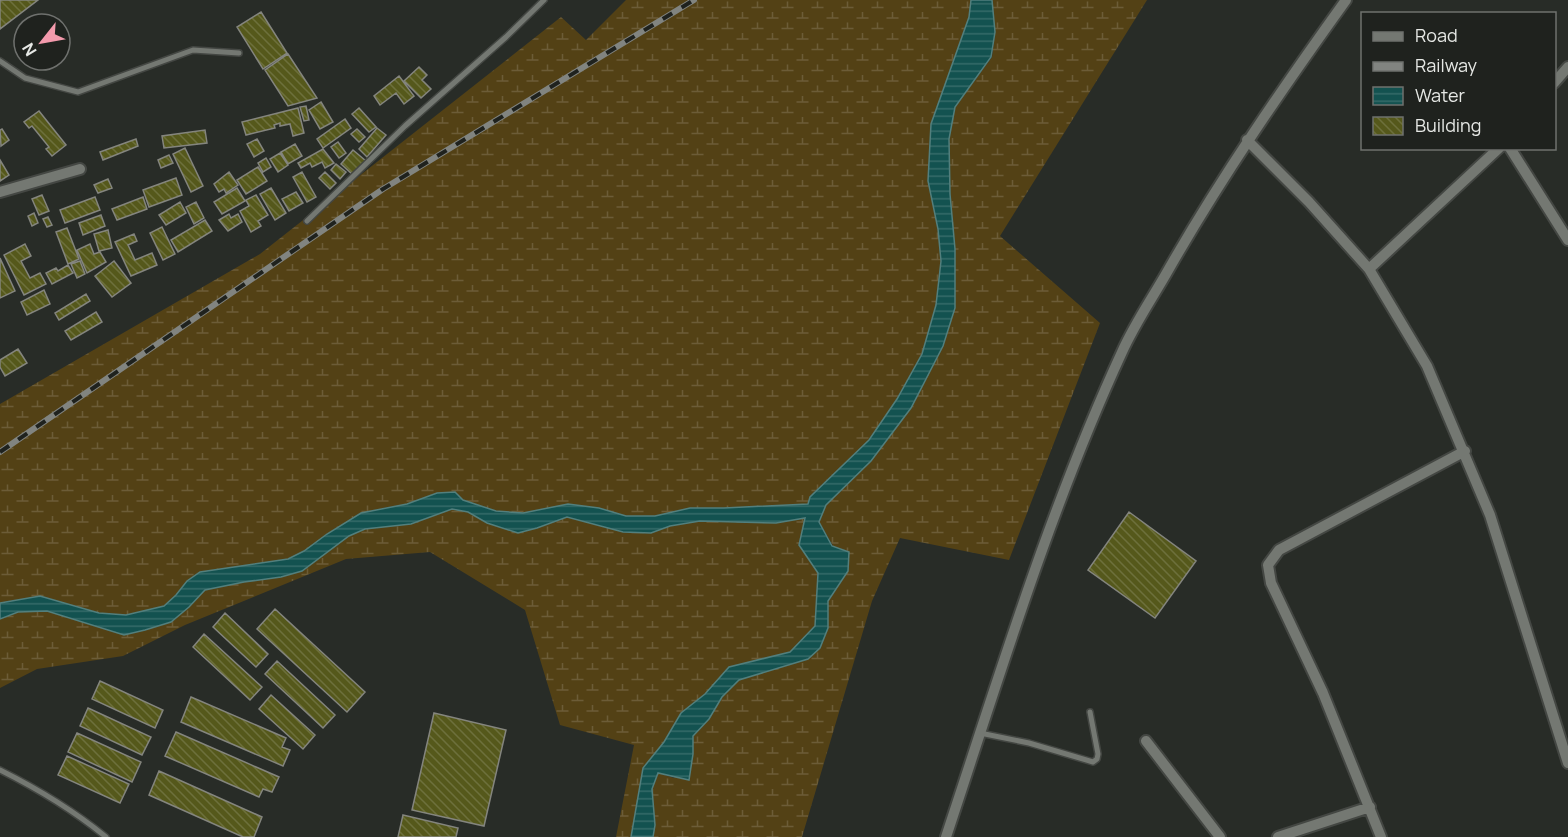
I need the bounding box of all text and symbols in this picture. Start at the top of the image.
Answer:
north arrow [12,12,72,72]
legend [1361,12,1556,150]
text: Road [1415,23,1458,47]
text: N [17,39,42,60]
text: Railway [1415,53,1477,77]
text: Water [1415,83,1465,107]
text: Building [1415,113,1481,137]

